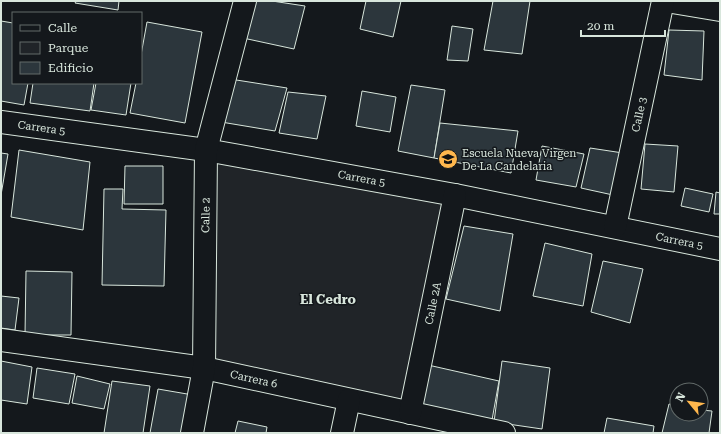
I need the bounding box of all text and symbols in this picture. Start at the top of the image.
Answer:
legend [12,12,142,84]
scale bar [581,12,665,38]
text: 20 m [587,19,614,33]
text: Calle [48,21,78,35]
text: Parque [48,41,89,55]
text: Edificio [48,61,93,75]
street label: Calle 3 [629,96,649,133]
street label: Carrera 5 [17,118,66,138]
place label: Escuela Nueva Virgen De La Candelaria [462,147,576,173]
school or university icon: Escuela Nueva Virgen De La Candelaria [437,148,459,170]
street label: Carrera 5 [337,168,386,189]
street label: Calle 2 [199,197,213,233]
street label: Carrera 5 [654,230,704,252]
street label: Calle 2A [422,281,444,326]
district label: El Cedro [300,292,356,307]
street label: Carrera 6 [229,368,279,391]
north arrow [669,382,709,422]
text: N [673,390,689,404]

